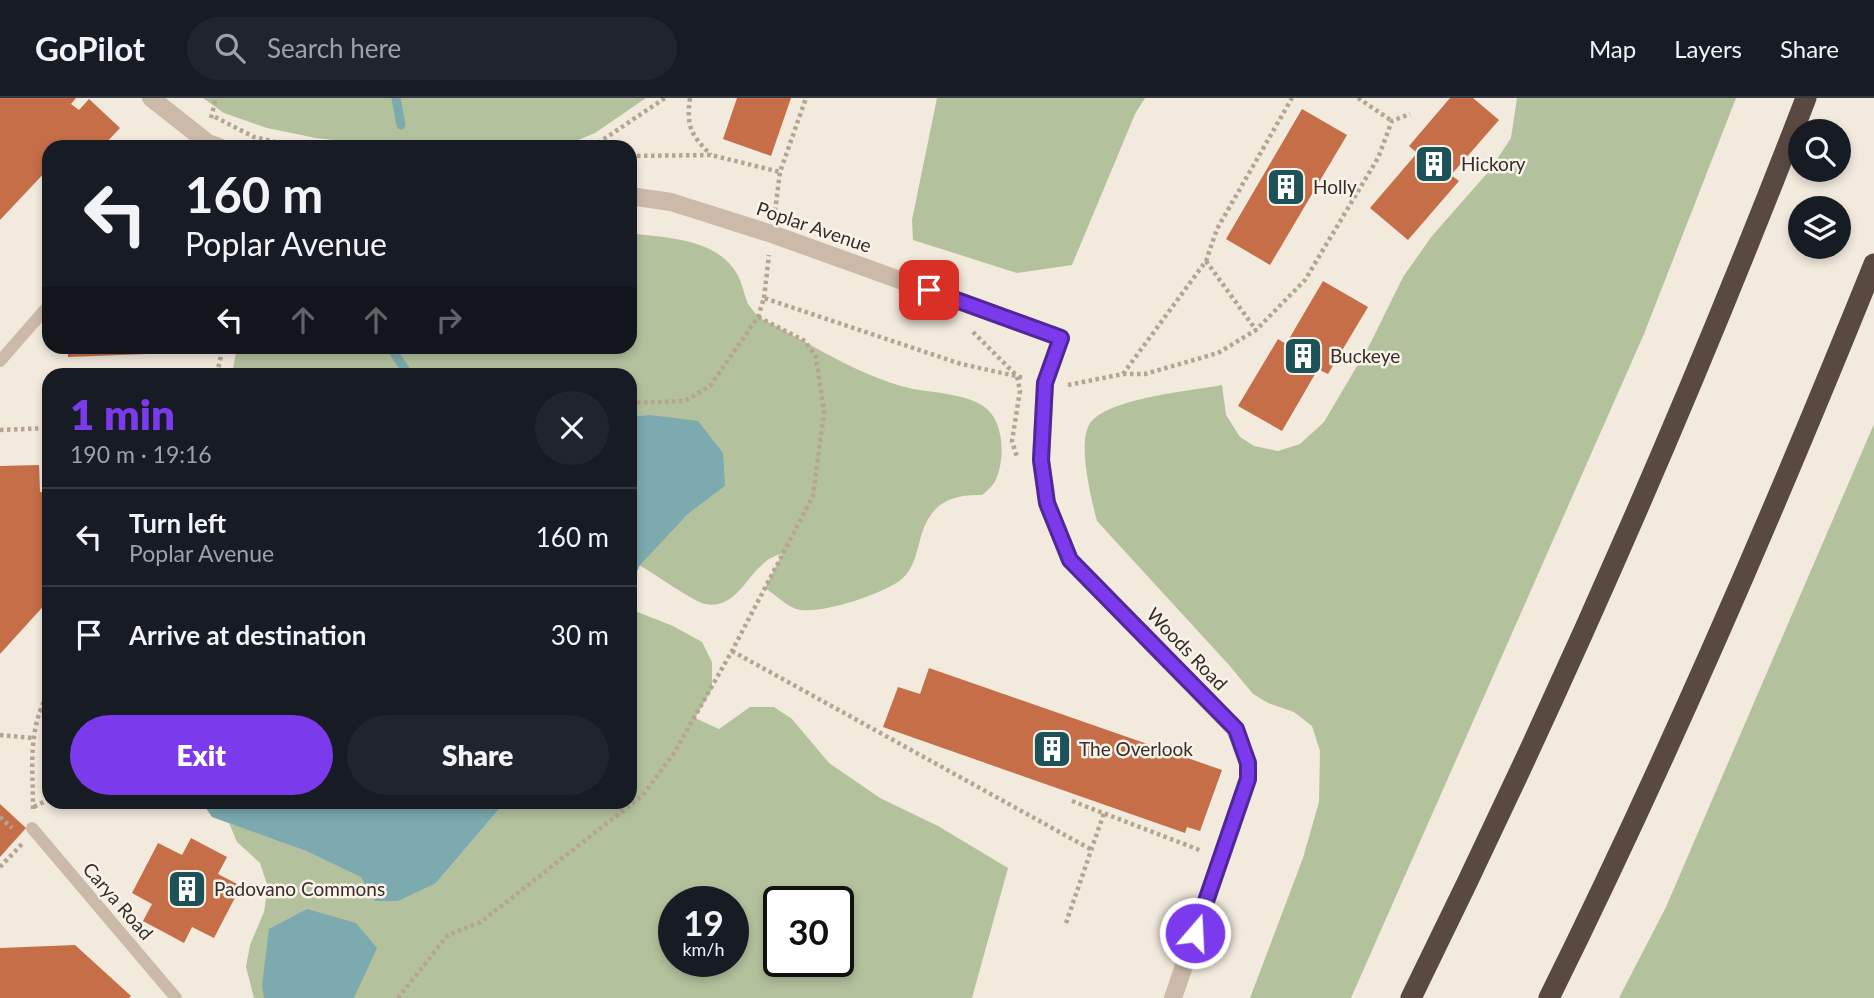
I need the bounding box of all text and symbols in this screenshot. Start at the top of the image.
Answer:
search box [187,17,677,80]
text: GoPilot [35,28,145,68]
icon: search [211,29,249,67]
text: Search here [267,32,401,64]
text: Map [1589,34,1636,63]
text: Layers [1674,34,1742,63]
text: Share [1780,34,1839,63]
map controls [1788,119,1851,259]
button: search [1788,119,1851,182]
building icon: Hickory [1413,143,1455,185]
place label: Hickory [1461,152,1526,175]
text: 160 m [185,165,323,223]
building icon: Holly [1265,166,1307,208]
icon: left [70,168,161,259]
place label: Holly [1313,175,1357,198]
street label: Poplar Avenue [754,196,875,257]
button: layers [1788,196,1851,259]
text: Poplar Avenue [185,224,387,263]
pin [899,260,959,320]
icon: arrive [910,271,948,309]
icon: left [211,301,249,339]
icon: ahead [284,301,322,339]
icon: ahead [357,301,395,339]
icon: right [430,301,468,339]
building icon: Buckeye [1282,335,1324,377]
place label: Buckeye [1330,344,1400,367]
text: 1 min [70,389,175,439]
button: close [535,391,609,465]
text: 190 m · 19:16 [70,440,212,468]
text: Turn left [129,507,226,539]
icon: left [70,518,108,556]
text: 160 m [536,521,609,553]
text: Poplar Avenue [129,539,274,567]
street label: Woods Road [1142,603,1232,695]
icon: arrive [70,616,108,654]
text: Arrive at destination [129,619,366,651]
text: 30 m [551,619,609,651]
button: Exit [70,715,333,795]
button: Share [347,715,609,795]
building icon: The Overlook [1031,728,1073,770]
place label: The Overlook [1079,737,1193,760]
street label: Carya Road [78,857,158,944]
building icon: Padovano Commons [166,868,208,910]
place label: Padovano Commons [214,877,385,900]
speed limit sign: 30 [763,886,854,977]
position arrow [1158,896,1232,970]
text: 19 [683,901,724,943]
text: km/h [682,938,725,960]

